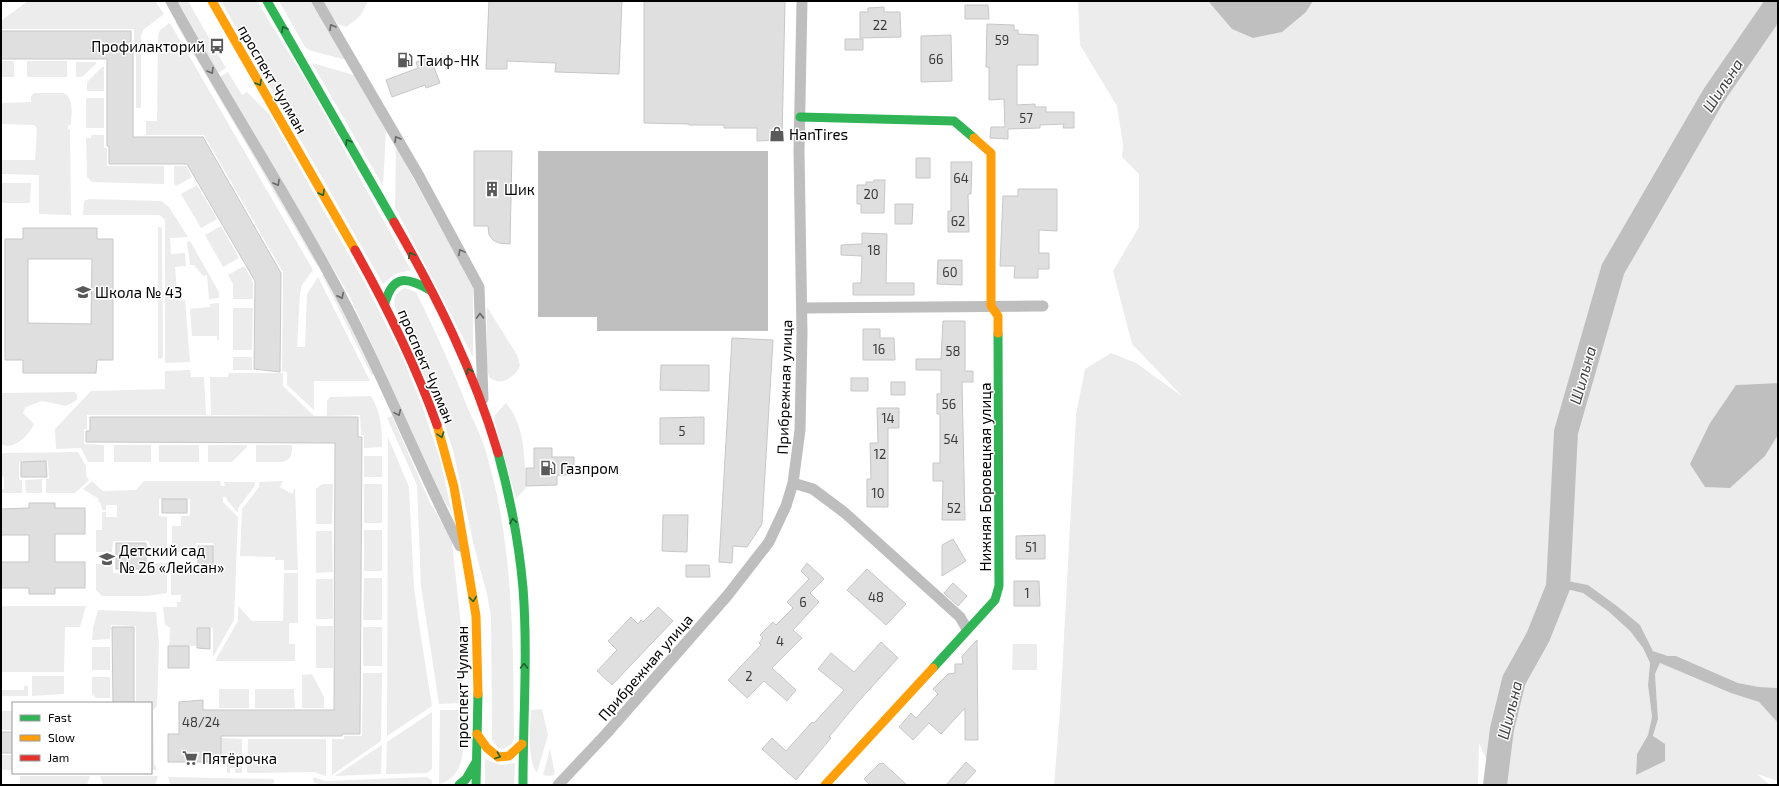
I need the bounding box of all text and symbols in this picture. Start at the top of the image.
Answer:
house number: 22 [873,17,887,33]
street label: проспект Чулман [234,22,311,137]
one-way arrow [329,24,336,31]
one-way arrow [281,26,288,33]
house number: 59 [995,32,1009,48]
place label: Профилакторий [91,37,205,55]
bus stop icon: Профилакторий [208,37,226,55]
fuel station icon: Таиф-НК [396,51,414,69]
place label: Таиф-НК [417,51,479,69]
house number: 66 [929,51,943,67]
water label: Шильна [1698,55,1746,115]
one-way arrow [207,67,214,74]
one-way arrow [255,79,262,86]
house number: 57 [1019,110,1033,126]
shop icon: HanTires [768,125,786,143]
place label: HanTires [789,125,848,143]
one-way arrow [395,136,402,143]
one-way arrow [346,138,353,146]
house number: 64 [953,170,969,186]
one-way arrow [272,179,279,186]
building icon: Шик [483,180,501,198]
place label: Шик [504,180,535,198]
house number: 20 [863,186,879,202]
one-way arrow [318,189,325,196]
house number: 62 [951,213,965,229]
house number: 18 [867,242,881,258]
one-way arrow [458,249,466,257]
one-way arrow [409,252,416,259]
house number: 60 [942,264,958,280]
school or university icon: Школа № 43 [74,283,92,301]
place label: Школа № 43 [95,283,182,301]
one-way arrow [337,292,344,299]
street label: проспект Чулман [394,306,459,426]
one-way arrow [476,313,485,319]
street label: Прибрежная улица [773,319,796,455]
house number: 16 [873,341,885,357]
house number: 58 [946,343,960,359]
water label: Шильна [1565,344,1599,406]
one-way arrow [466,368,474,375]
street label: Нижняя Боровецкая улица [976,383,995,571]
house number: 56 [942,396,956,412]
one-way arrow [393,409,401,417]
house number: 14 [881,410,895,426]
house number: 5 [679,423,686,439]
one-way arrow [436,431,445,438]
house number: 54 [944,431,958,447]
house number: 12 [874,446,886,462]
fuel station icon: Газпром [539,459,557,477]
place label: Газпром [560,459,619,477]
house number: 10 [871,485,885,501]
house number: 52 [947,500,961,516]
one-way arrow [509,518,517,524]
house number: 51 [1025,539,1037,555]
place label: Детский сад № 26 «Лейсан» [119,541,224,576]
school or university icon: Детский сад № 26 «Лейсан» [98,550,116,568]
house number: 1 [1024,585,1030,601]
house number: 48 [868,589,884,605]
house number: 6 [799,594,807,610]
one-way arrow [468,596,477,602]
street label: Прибрежная улица [594,610,697,725]
street label: проспект Чулман [453,626,472,748]
house number: 4 [776,633,784,649]
one-way arrow [520,663,528,669]
house number: 2 [745,668,753,684]
water label: Шильна [1493,679,1525,741]
legend [12,702,152,774]
text: Fast [48,710,72,724]
house number: 48/24 [182,714,220,730]
text: Slow [48,730,75,744]
supermarket icon: Пятёрочка [181,749,199,767]
place label: Пятёрочка [202,749,277,767]
text: Jam [48,750,69,764]
one-way arrow [494,751,501,759]

